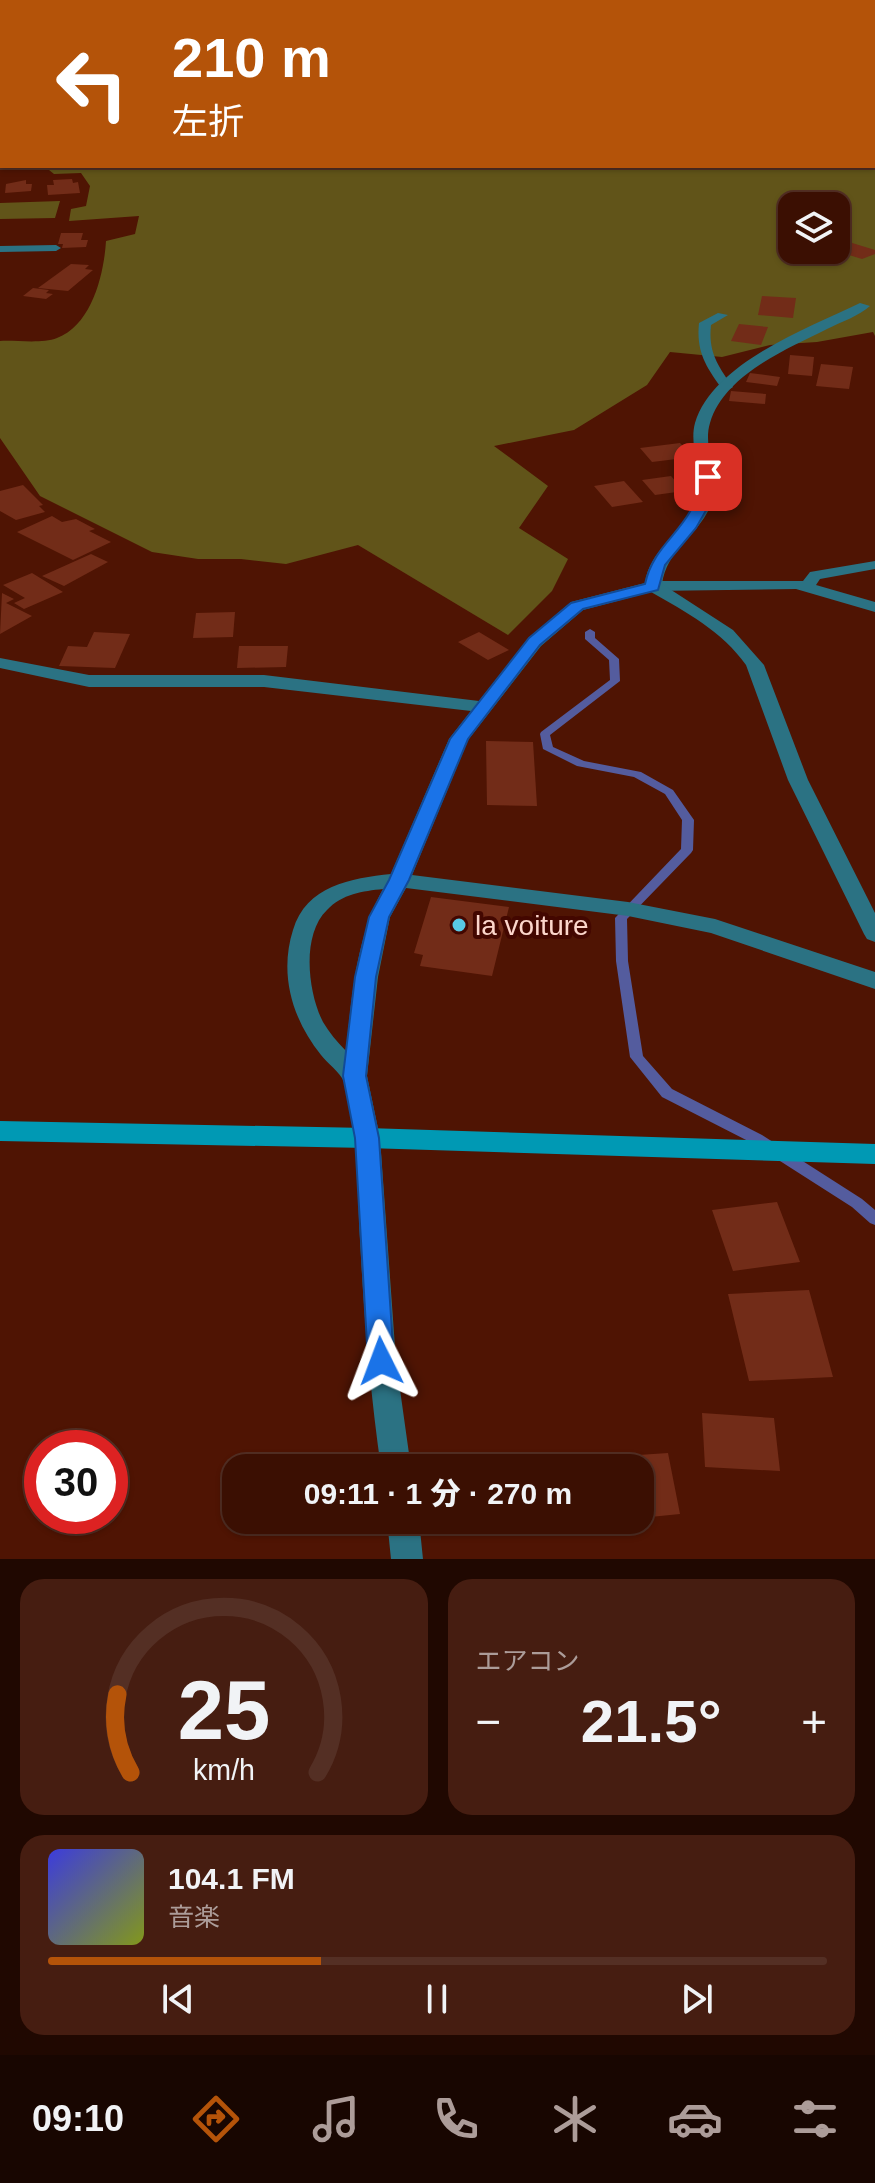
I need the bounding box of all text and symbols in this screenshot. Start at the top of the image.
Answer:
text: 210 m [172,26,331,89]
icon: left [40,32,144,136]
text: 左折 [172,101,244,142]
map controls [778,192,850,264]
button: layers [778,192,850,264]
pin [674,443,742,511]
icon: arrive [686,455,730,499]
place label: la voiture [475,910,589,941]
marker: la voiture [450,916,468,934]
position arrow [339,1319,423,1403]
speed limit sign: 30 [24,1430,128,1534]
text: 09:11 · 1 分 · 270 m [304,1477,572,1510]
text: エアコン [476,1646,580,1676]
text: 25 [177,1664,270,1757]
text: 21.5° [581,1688,722,1755]
text: − [476,1697,501,1746]
text: + [801,1697,827,1746]
text: km/h [193,1754,255,1786]
text: 104.1 FM [168,1862,295,1895]
text: 音楽 [168,1902,220,1932]
icon: previous [156,1977,200,2021]
icon: pause [415,1977,459,2021]
icon: next [675,1977,719,2021]
icon: directions [188,2091,244,2147]
icon: music [308,2091,364,2147]
icon: phone [428,2091,484,2147]
icon: climate [547,2091,603,2147]
icon: car [667,2091,723,2147]
icon: filters [787,2091,843,2147]
text: 09:10 [32,2098,124,2139]

